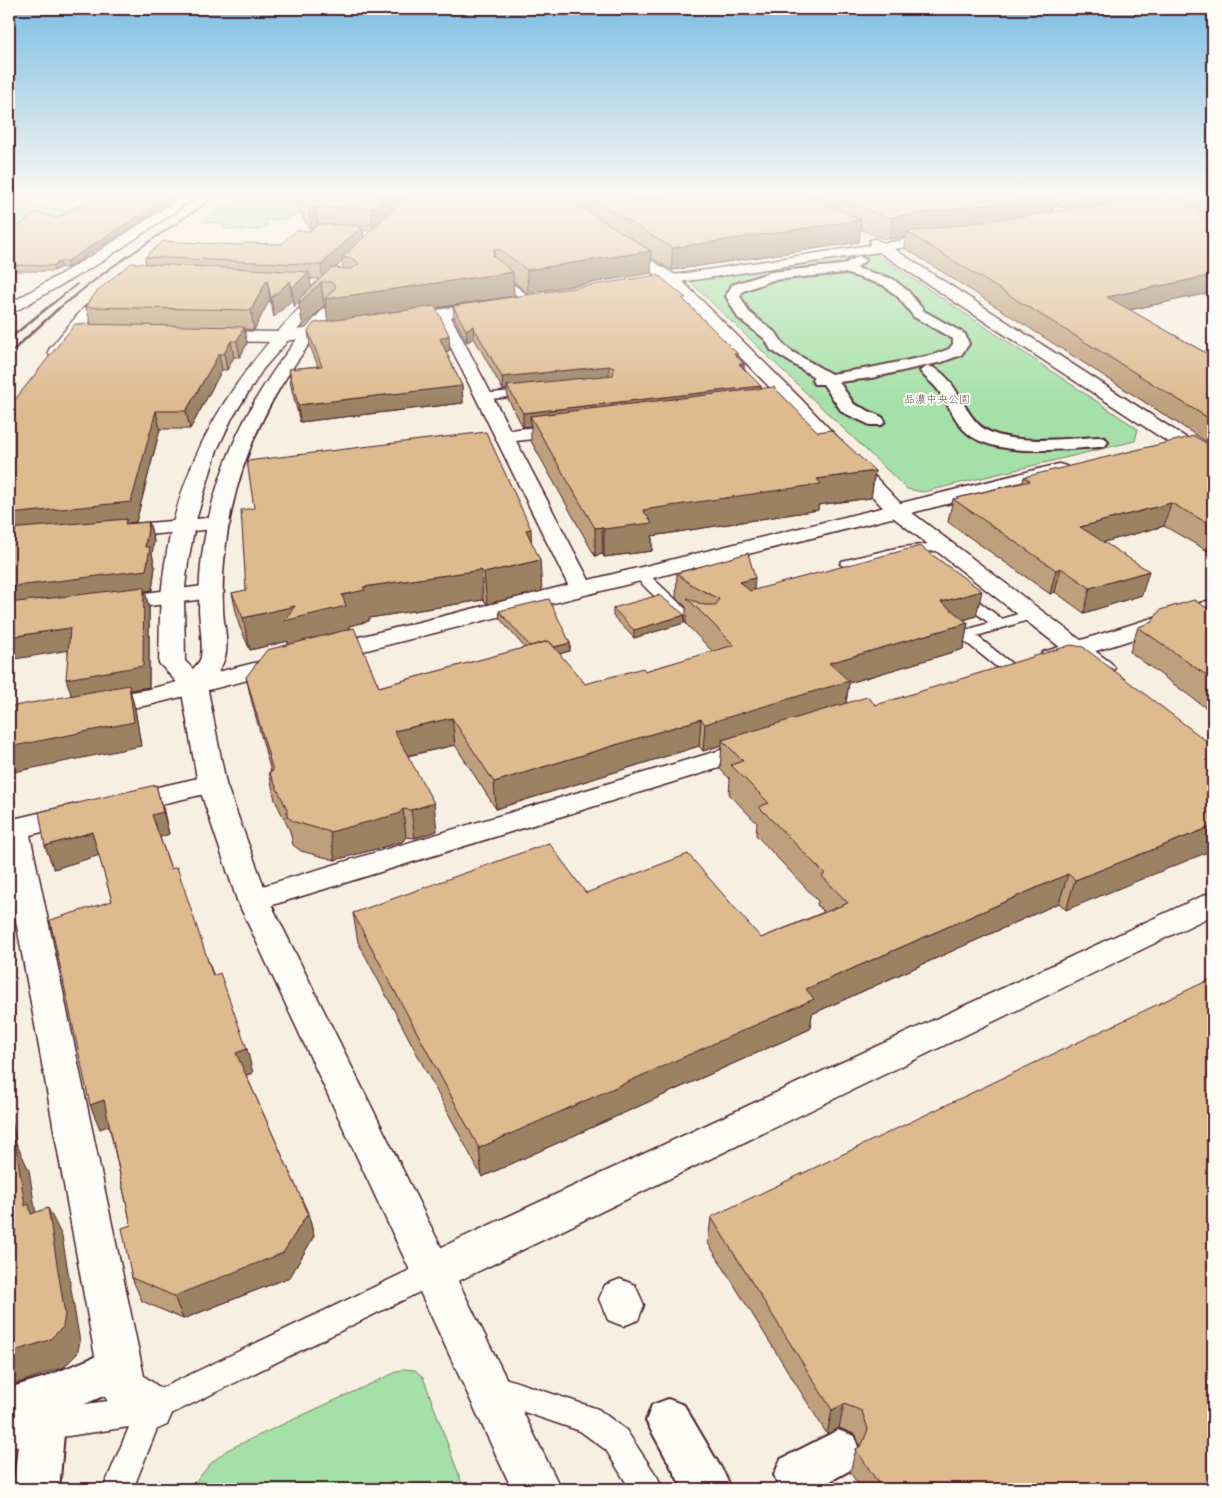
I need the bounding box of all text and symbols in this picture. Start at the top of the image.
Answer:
park label: 品濃中央公園 [904,390,970,407]

